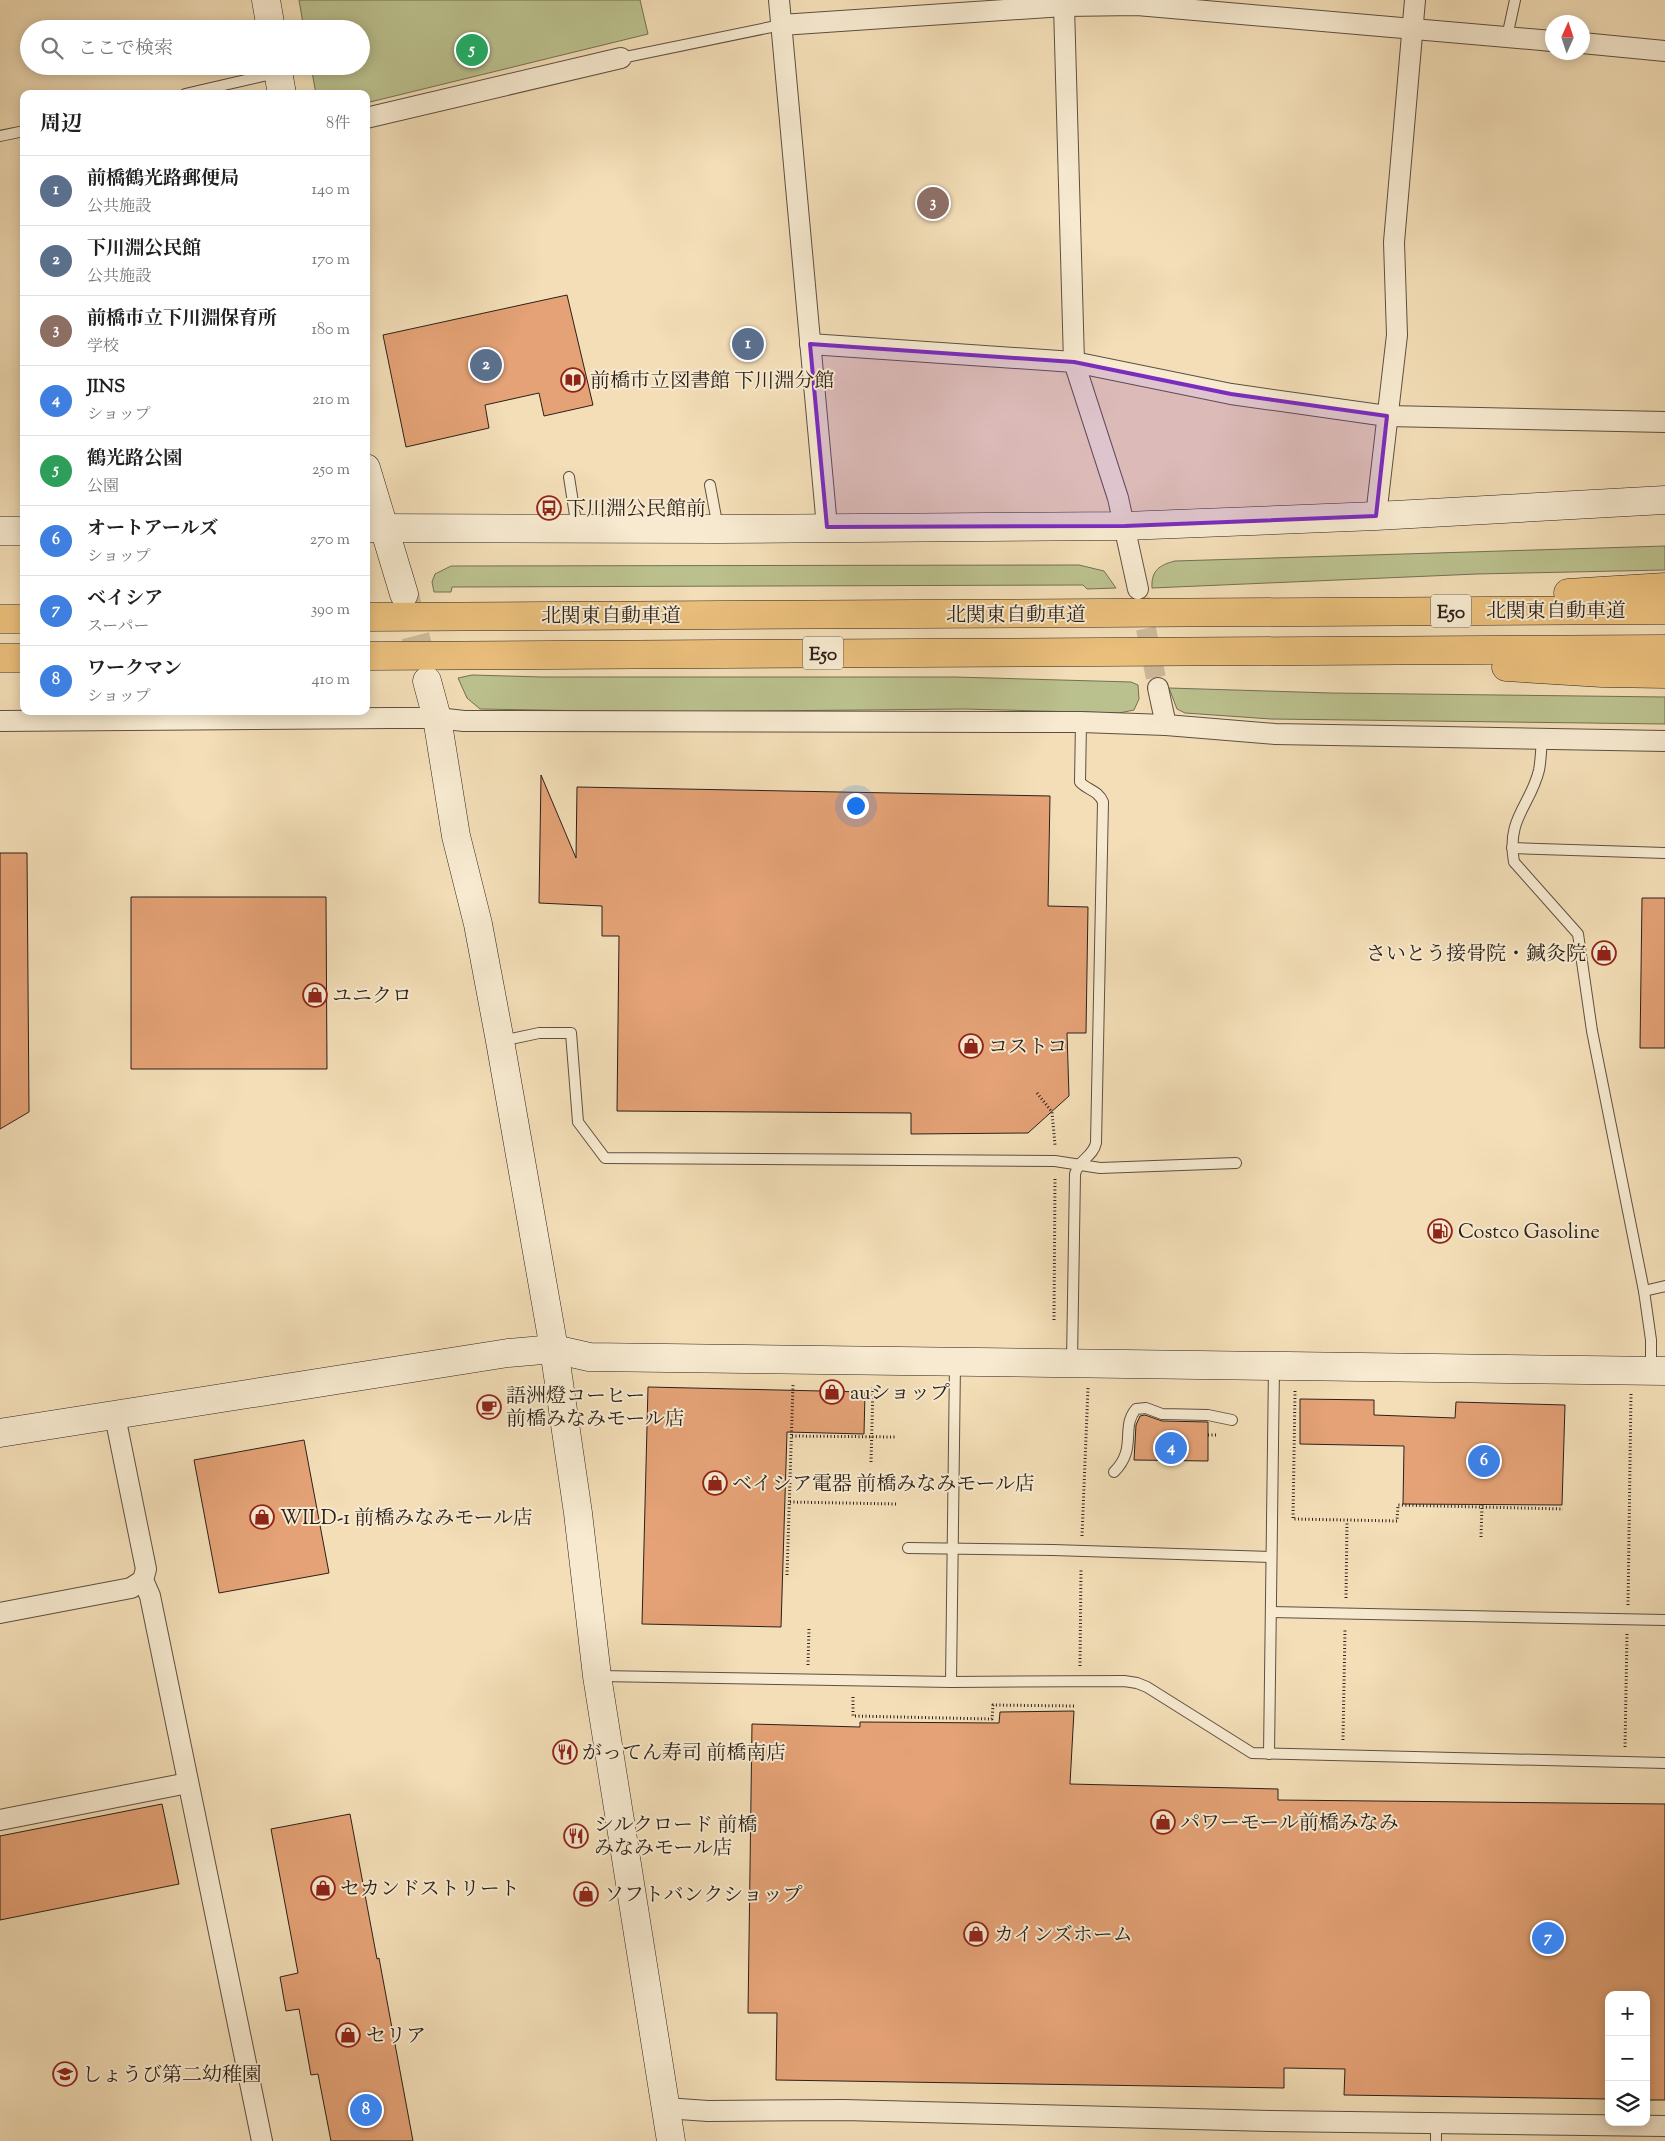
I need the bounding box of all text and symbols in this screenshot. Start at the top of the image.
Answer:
north arrow [1545,15,1590,60]
search box [20,20,370,75]
pin: 5 [456,31,488,69]
icon: search [38,34,66,62]
text: ここで検索 [78,36,173,63]
text: 周辺 [40,110,82,140]
text: 8件 [326,113,350,136]
text: 前橋鶴光路郵便局 [87,166,239,193]
text: 1 [53,179,59,202]
text: 140 m [312,179,350,202]
pin: 3 [917,184,949,222]
text: 公共施設 [87,196,151,219]
text: 下川淵公民館 [87,236,201,263]
text: 2 [52,249,60,272]
text: 170 m [312,249,350,272]
text: 公共施設 [87,266,151,289]
text: 前橋市立下川淵保育所 [87,306,277,333]
text: 3 [53,319,59,342]
text: 180 m [311,319,350,342]
pin: 1 [732,325,764,363]
text: 学校 [87,336,119,359]
pin: 2 [470,346,502,384]
library icon: 前橋市立図書館 下川淵分館 [560,367,586,393]
place label: 前橋市立図書館 下川淵分館 [590,368,834,397]
text: JINS [87,374,125,401]
text: 4 [52,389,60,412]
text: 210 m [312,389,350,412]
text: ショップ [87,404,151,427]
text: 鶴光路公園 [87,446,182,473]
text: 5 [53,459,59,482]
text: 250 m [312,459,350,482]
text: 公園 [87,476,119,499]
bus stop icon: 下川淵公民館前 [536,495,562,521]
place label: 下川淵公民館前 [566,496,706,525]
text: オートアールズ [87,516,218,543]
text: 6 [52,529,60,552]
text: 270 m [310,529,350,552]
text: ショップ [87,546,151,569]
text: ベイシア [87,586,163,613]
road number: E50 [1431,594,1471,628]
street label: 北関東自動車道 [1486,598,1626,627]
text: 7 [52,599,60,622]
text: 390 m [311,599,350,622]
street label: 北関東自動車道 [946,602,1086,631]
street label: 北関東自動車道 [541,603,681,632]
text: スーパー [87,616,149,639]
road number: E50 [803,636,843,670]
text: ワークマン [87,656,182,683]
text: 8 [52,669,60,692]
text: 410 m [312,669,350,692]
text: ショップ [87,686,151,709]
your location [843,793,869,819]
shop icon: さいとう接骨院・鍼灸院 [1591,940,1617,966]
place label: さいとう接骨院・鍼灸院 [1366,941,1586,970]
shop icon: ユニクロ [302,982,328,1008]
place label: ユニクロ [332,983,412,1012]
shop icon: コストコ [958,1033,984,1059]
place label: コストコ [988,1034,1067,1063]
fuel station icon: Costco Gasoline [1427,1218,1453,1244]
place label: Costco Gasoline [1458,1219,1600,1248]
shop icon: auショップ [819,1379,845,1405]
place label: auショップ [850,1380,950,1409]
place label: 語洲燈コーヒー 前橋みなみモール店 [506,1383,685,1435]
cafe icon: 語洲燈コーヒー 前橋みなみモール店 [476,1394,502,1420]
pin: 4 [1155,1429,1187,1467]
pin: 6 [1468,1442,1500,1480]
shop icon: ベイシア電器 前橋みなみモール店 [702,1470,728,1496]
place label: ベイシア電器 前橋みなみモール店 [732,1471,1035,1500]
shop icon: WILD-1 前橋みなみモール店 [249,1504,275,1530]
place label: WILD-1 前橋みなみモール店 [280,1505,533,1534]
restaurant icon: がってん寿司 前橋南店 [552,1739,578,1765]
place label: がってん寿司 前橋南店 [582,1740,786,1769]
shop icon: パワーモール前橋みなみ [1150,1809,1176,1835]
place label: パワーモール前橋みなみ [1180,1810,1399,1839]
place label: シルクロード 前橋 みなみモール店 [594,1812,757,1864]
restaurant icon: シルクロード 前橋 みなみモール店 [563,1823,589,1849]
shop icon: セカンドストリート [310,1875,336,1901]
place label: セカンドストリート [340,1876,520,1905]
shop icon: ソフトバンクショップ [573,1881,599,1907]
place label: ソフトバンクショップ [604,1882,803,1911]
pin: 7 [1532,1919,1564,1957]
shop icon: カインズホーム [963,1921,989,1947]
place label: カインズホーム [994,1922,1133,1951]
map controls [1605,1991,1650,2126]
button: + [1605,1991,1650,2036]
shop icon: セリア [335,2022,361,2048]
place label: セリア [366,2023,426,2052]
button: − [1605,2036,1650,2081]
school or university icon: しょうび第二幼稚園 [52,2061,78,2087]
place label: しょうび第二幼稚園 [82,2062,262,2091]
button: layers [1605,2081,1650,2126]
pin: 8 [350,2091,382,2129]

